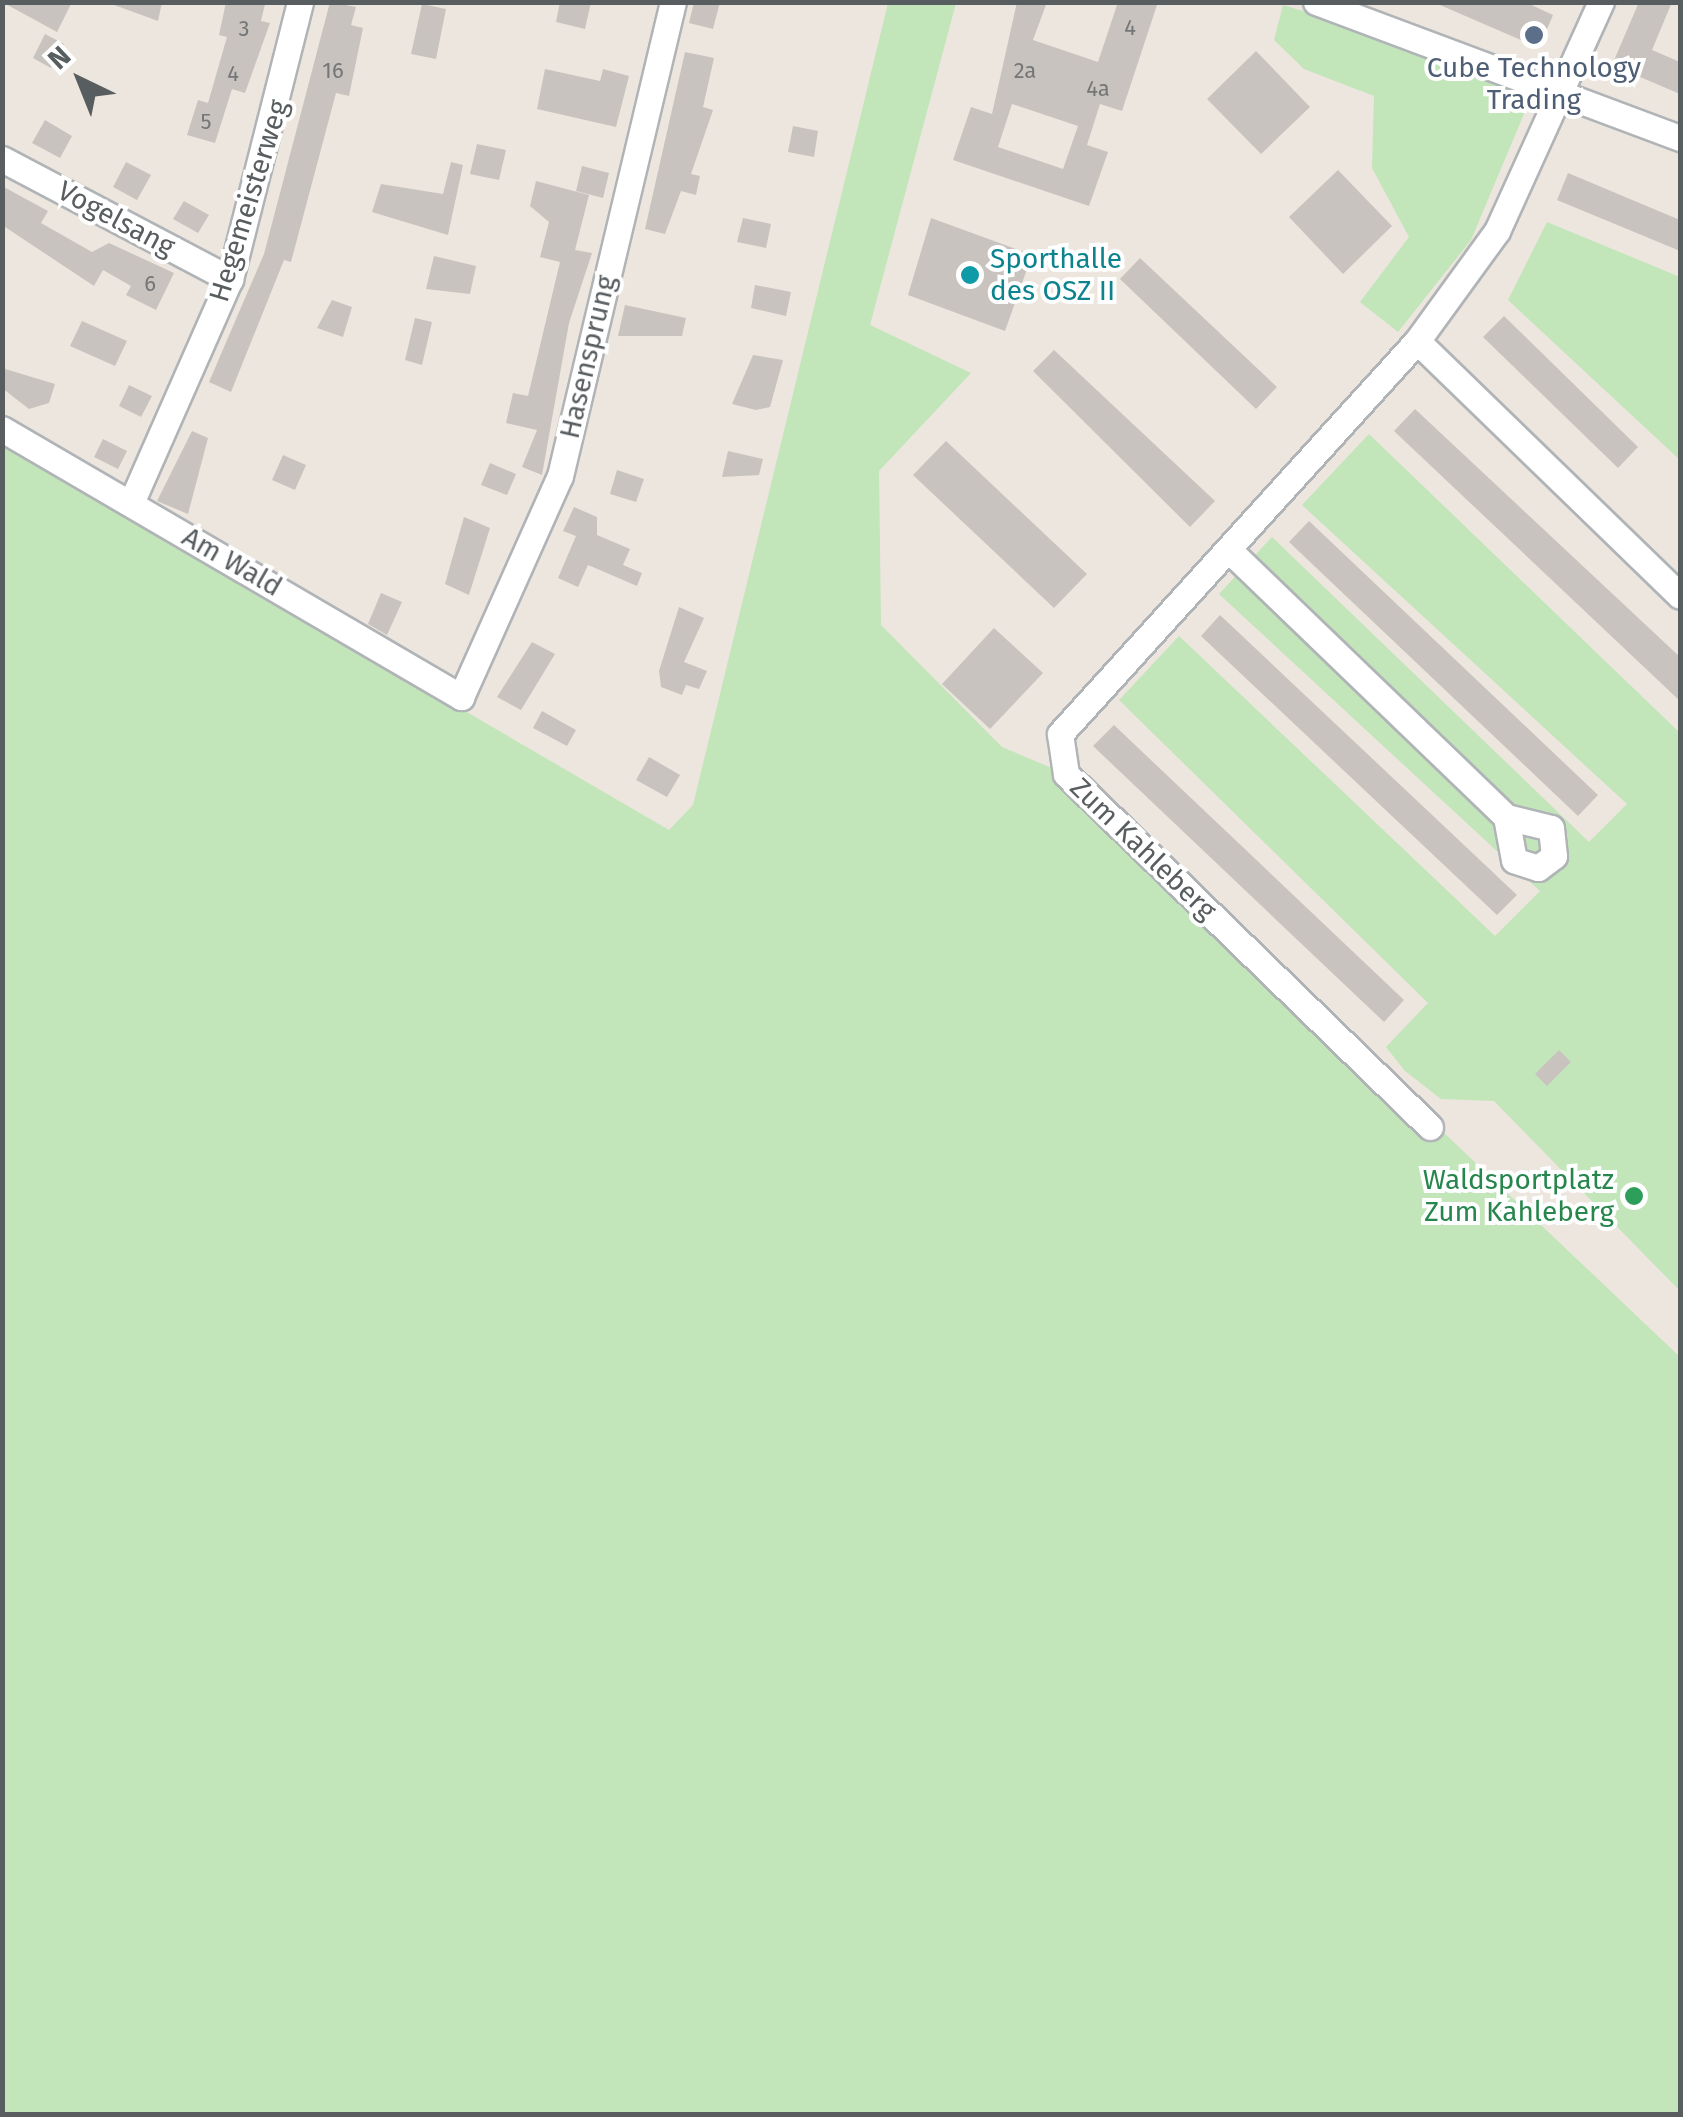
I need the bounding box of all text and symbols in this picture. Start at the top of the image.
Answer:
house number: 4 [1124,15,1136,41]
house number: 3 [239,16,249,42]
marker: Cube Technology Trading [1523,24,1545,46]
north arrow [30,30,130,130]
text: N [41,39,77,76]
place label: Cube Technology Trading [1427,51,1641,117]
house number: 16 [322,58,344,84]
house number: 2a [1014,58,1036,84]
house number: 4 [227,61,239,87]
house number: 4a [1086,76,1110,102]
street label: Hegemeisterweg [202,96,296,306]
house number: 5 [200,109,212,135]
street label: Vogelsang [52,174,180,264]
place label: Sporthalle des OSZ II [990,242,1122,308]
marker: Sporthalle des OSZ II [959,264,981,286]
house number: 6 [144,271,156,297]
street label: Hasensprung [553,272,623,442]
street label: Am Wald [176,520,288,604]
street label: Zum Kahleberg [1063,771,1223,927]
place label: Waldsportplatz Zum Kahleberg [1423,1163,1614,1229]
marker: Waldsportplatz Zum Kahleberg [1623,1185,1645,1207]

